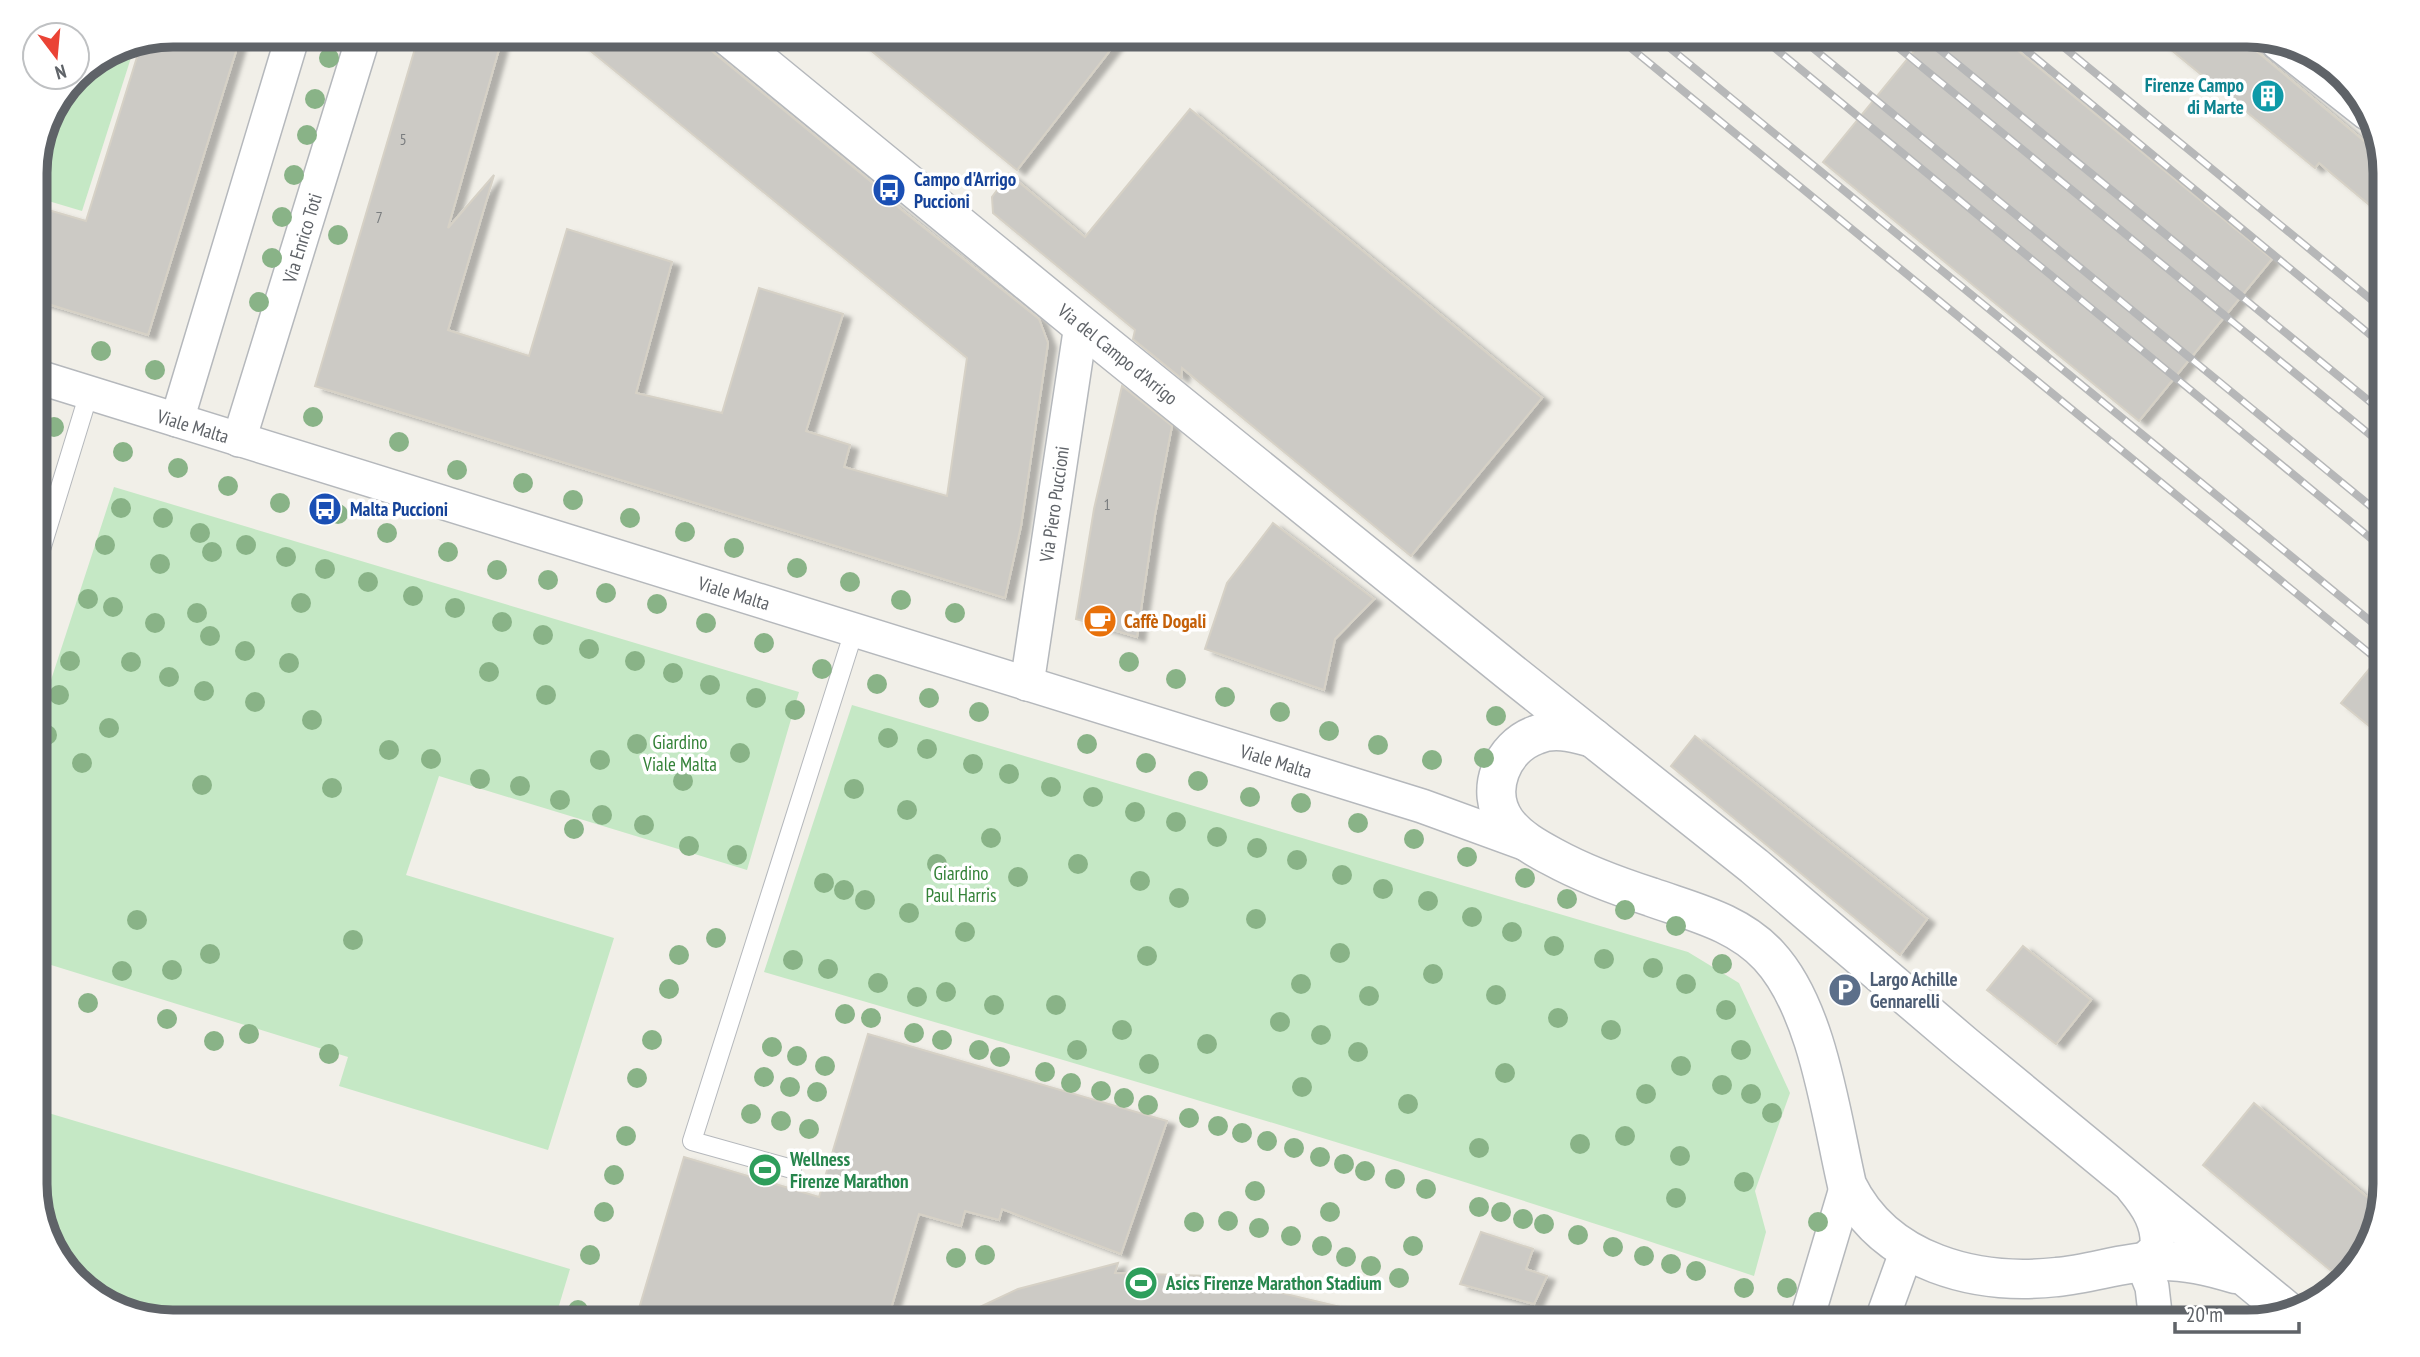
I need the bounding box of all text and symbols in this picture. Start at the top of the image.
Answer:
north arrow [21,21,91,91]
text: N [52,59,69,85]
place label: Firenze Campo di Marte [2145,73,2244,119]
building icon: Firenze Campo di Marte [2249,77,2287,115]
house number: 5 [399,129,407,149]
place label: Campo d'Arrigo Puccioni [914,167,1016,213]
bus stop icon: Campo d'Arrigo Puccioni [870,171,908,209]
street label: Via Enrico Toti [277,190,327,287]
house number: 7 [375,207,383,227]
street label: Via del Campo d'Arrigo [1052,298,1183,410]
street label: Viale Malta [153,403,232,448]
street label: Via Piero Puccioni [1034,444,1074,565]
bus stop icon: Malta Puccioni [306,490,344,528]
house number: 1 [1103,494,1111,514]
place label: Malta Puccioni [350,497,448,521]
street label: Viale Malta [694,570,773,615]
cafe icon: Caffè Dogali [1081,602,1119,640]
place label: Caffè Dogali [1124,609,1206,633]
park label: Giardino Viale Malta [642,730,717,776]
street label: Viale Malta [1236,738,1315,783]
park label: Giardino Paul Harris [925,861,997,907]
place label: Largo Achille Gennarelli [1870,967,1958,1013]
parking icon: Largo Achille Gennarelli [1826,971,1864,1009]
place label: Wellness Firenze Marathon [789,1147,909,1193]
sports icon: Wellness Firenze Marathon [746,1151,784,1189]
sports icon: Asics Firenze Marathon Stadium [1122,1264,1160,1302]
place label: Asics Firenze Marathon Stadium [1165,1271,1382,1295]
scale bar [2175,1290,2299,1334]
text: 20 m [2186,1301,2223,1328]

